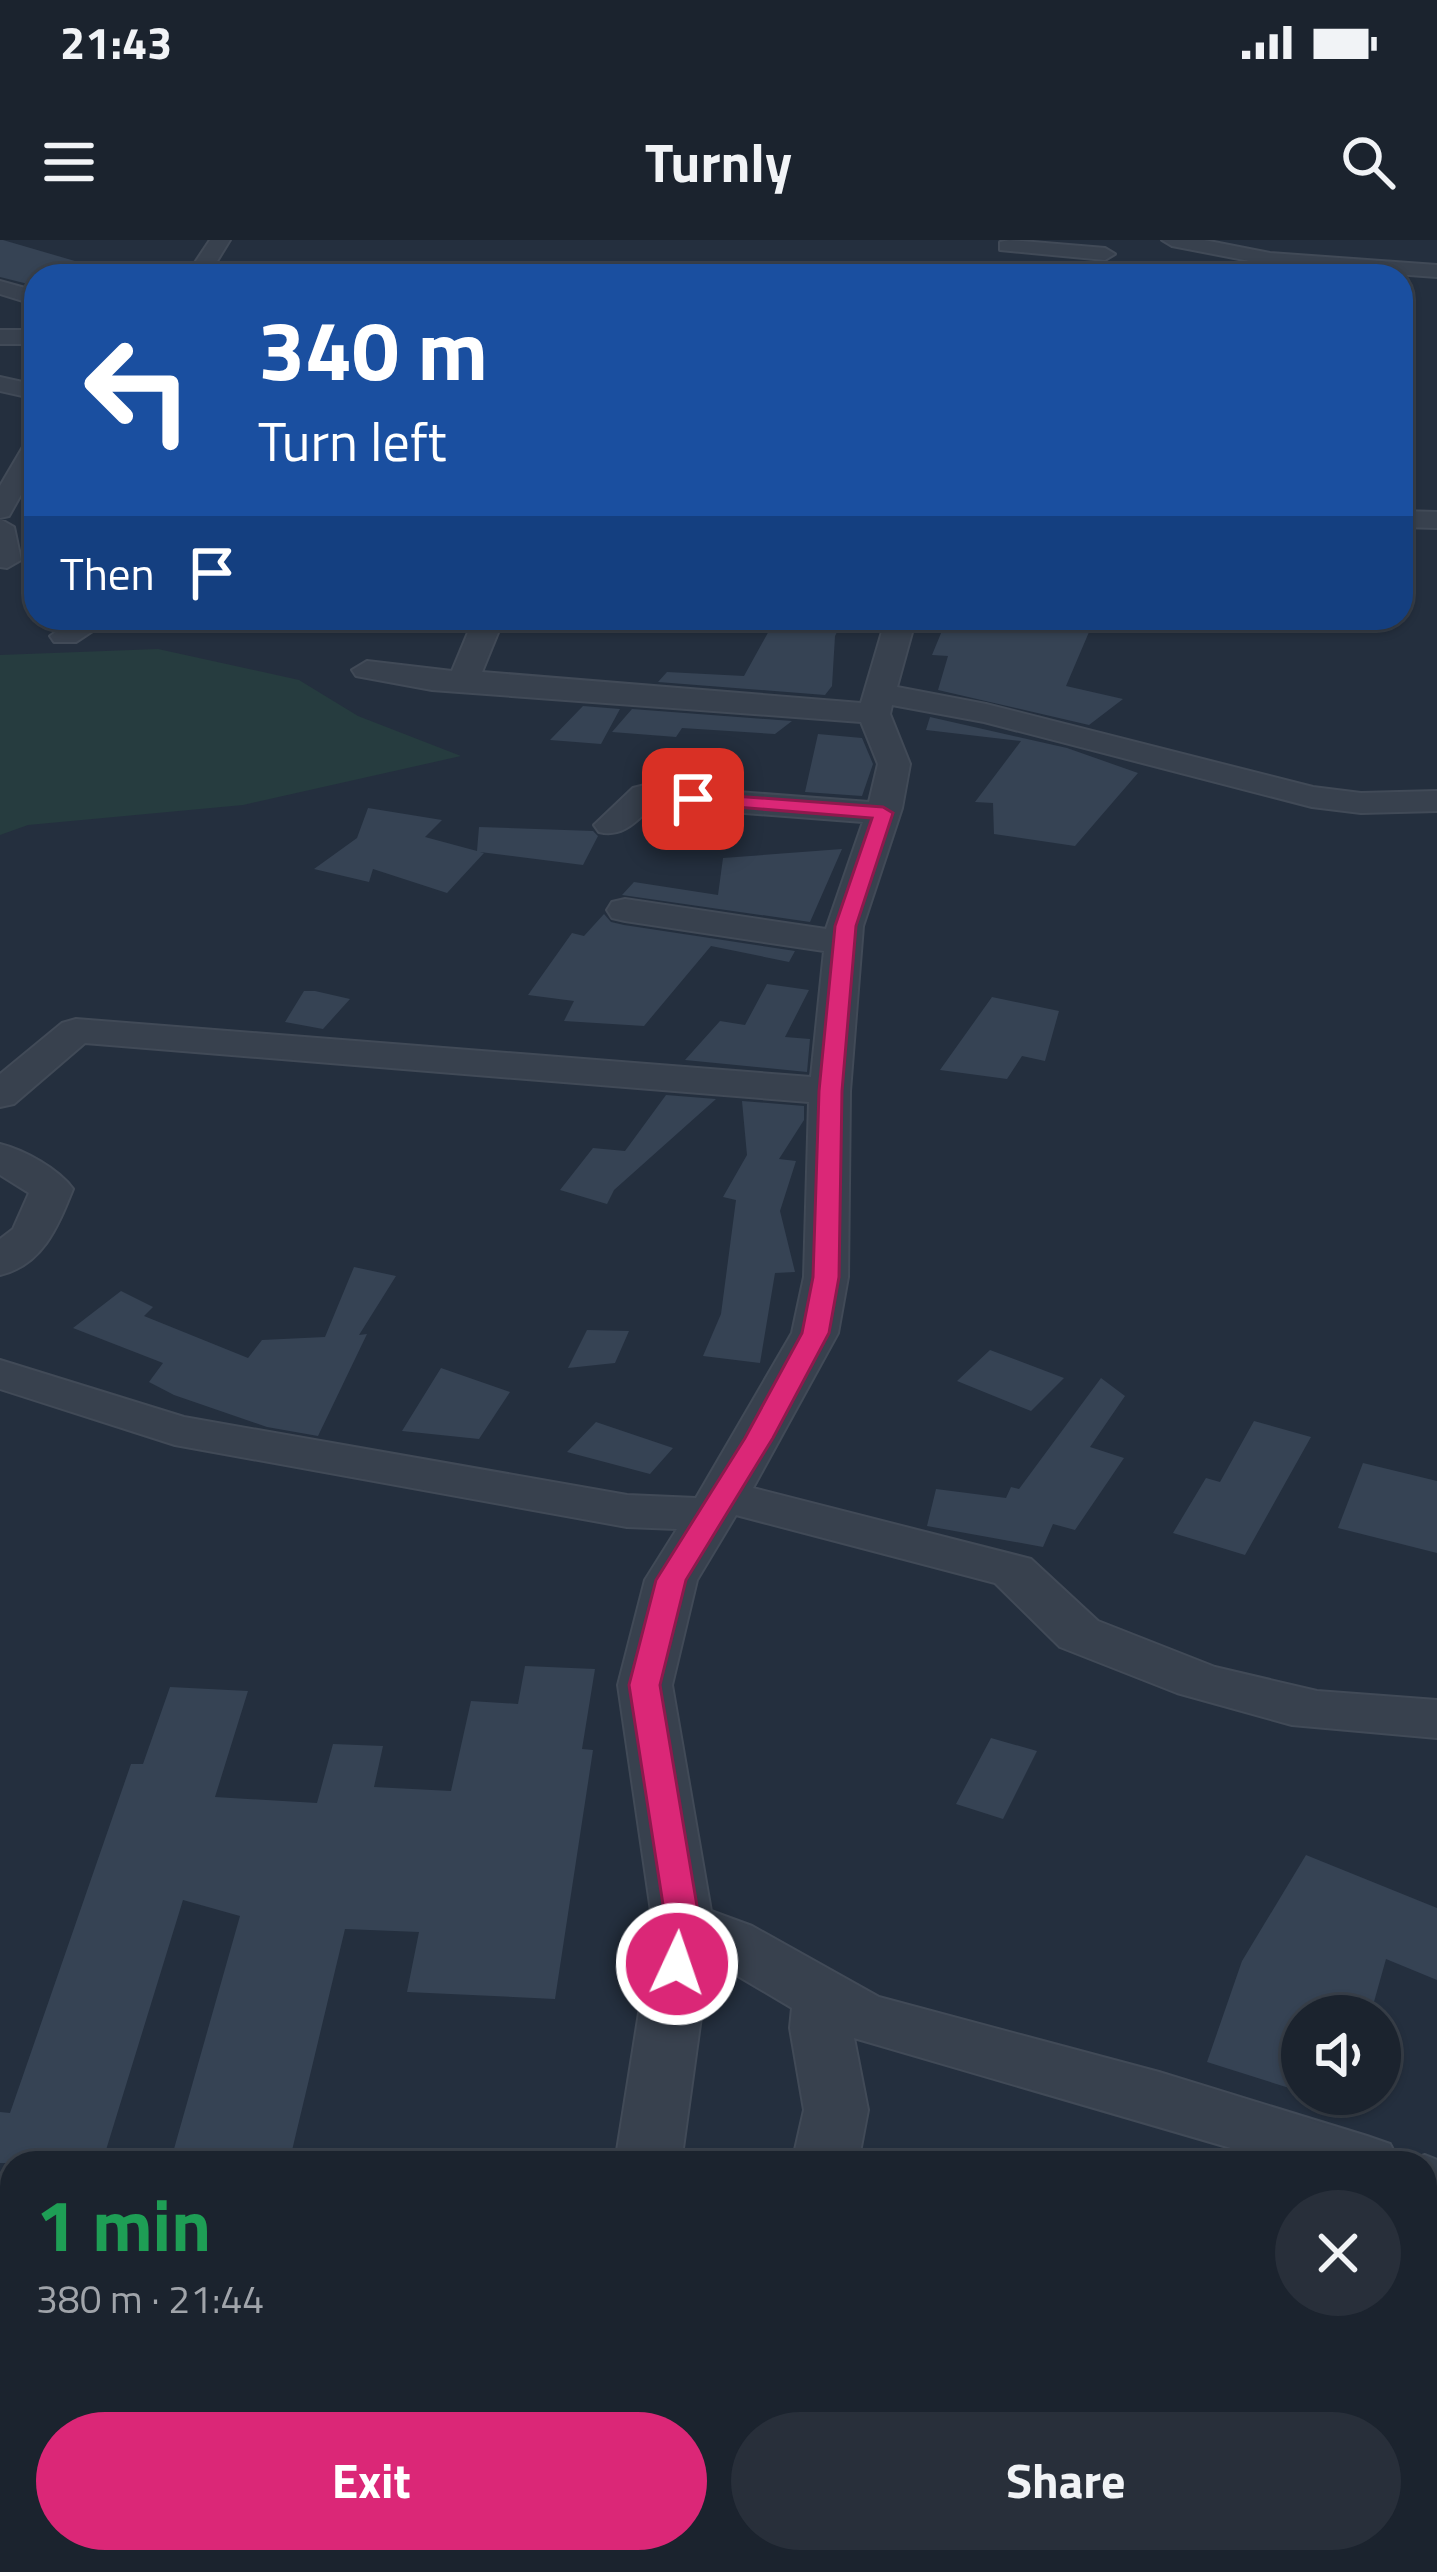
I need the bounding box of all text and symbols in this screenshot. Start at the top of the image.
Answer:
text: 21:43 [60,8,172,76]
text: Turnly [645,121,792,203]
icon: menu [36,129,102,195]
icon: search [1335,129,1401,195]
text: 340 m [258,285,488,413]
icon: left [60,312,216,468]
text: Turn left [258,400,447,482]
text: Then [60,539,155,607]
icon: arrive [179,540,245,606]
pin [642,748,744,850]
icon: arrive [660,766,726,832]
position arrow [614,1901,740,2027]
map controls [1281,1995,1401,2115]
button: sound [1281,1995,1401,2115]
text: 1 min [36,2169,211,2279]
button: close [1275,2190,1401,2316]
text: 380 m · 21:44 [36,2269,264,2328]
button: Exit [36,2412,707,2550]
button: Share [731,2412,1401,2550]

